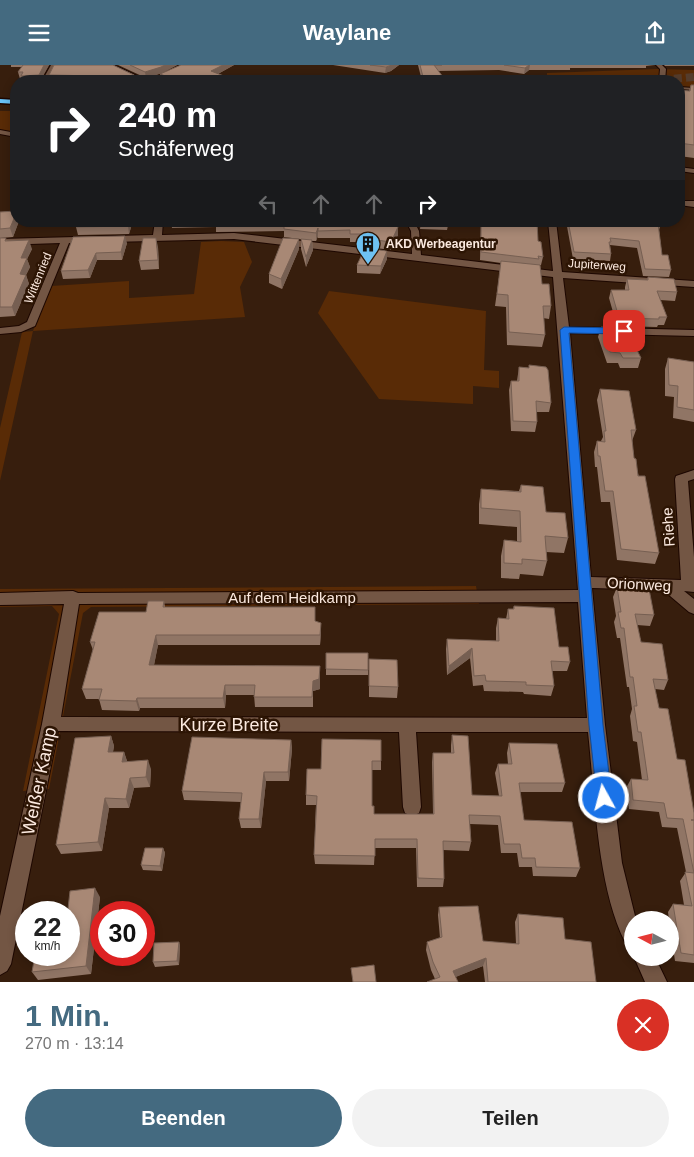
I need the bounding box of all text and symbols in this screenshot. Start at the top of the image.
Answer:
icon: menu [25,19,53,47]
icon: share [641,19,669,47]
text: Waylane [303,20,391,45]
icon: right [35,95,100,160]
text: 240 m [118,95,217,134]
text: Schäferweg [118,136,234,161]
icon: left [254,190,282,218]
icon: ahead [307,190,335,218]
icon: ahead [360,190,388,218]
icon: right [413,190,441,218]
building icon: AKD Werbeagentur [355,231,381,265]
place label: AKD Werbeagentur [386,237,496,251]
street label: Wittenried [21,250,55,306]
street label: Jupiterweg [568,256,626,274]
pin [603,310,645,352]
icon: arrive [610,317,638,345]
street label: Riehe [658,507,678,547]
street label: Orionweg [606,574,672,594]
street label: Auf dem Heidkamp [228,589,356,606]
street label: Kurze Breite [179,715,279,735]
street label: Weißer Kamp [18,725,60,837]
position arrow [577,771,629,823]
speed limit sign: 30 [90,901,155,966]
north arrow [624,911,679,966]
map controls [624,911,679,966]
text: 22 [34,913,61,941]
text: km/h [34,939,61,953]
text: 1 Min. [25,999,110,1032]
button: close [617,999,669,1051]
text: 270 m · 13:14 [25,1035,124,1052]
button: Beenden [25,1089,342,1147]
button: Teilen [352,1089,669,1147]

